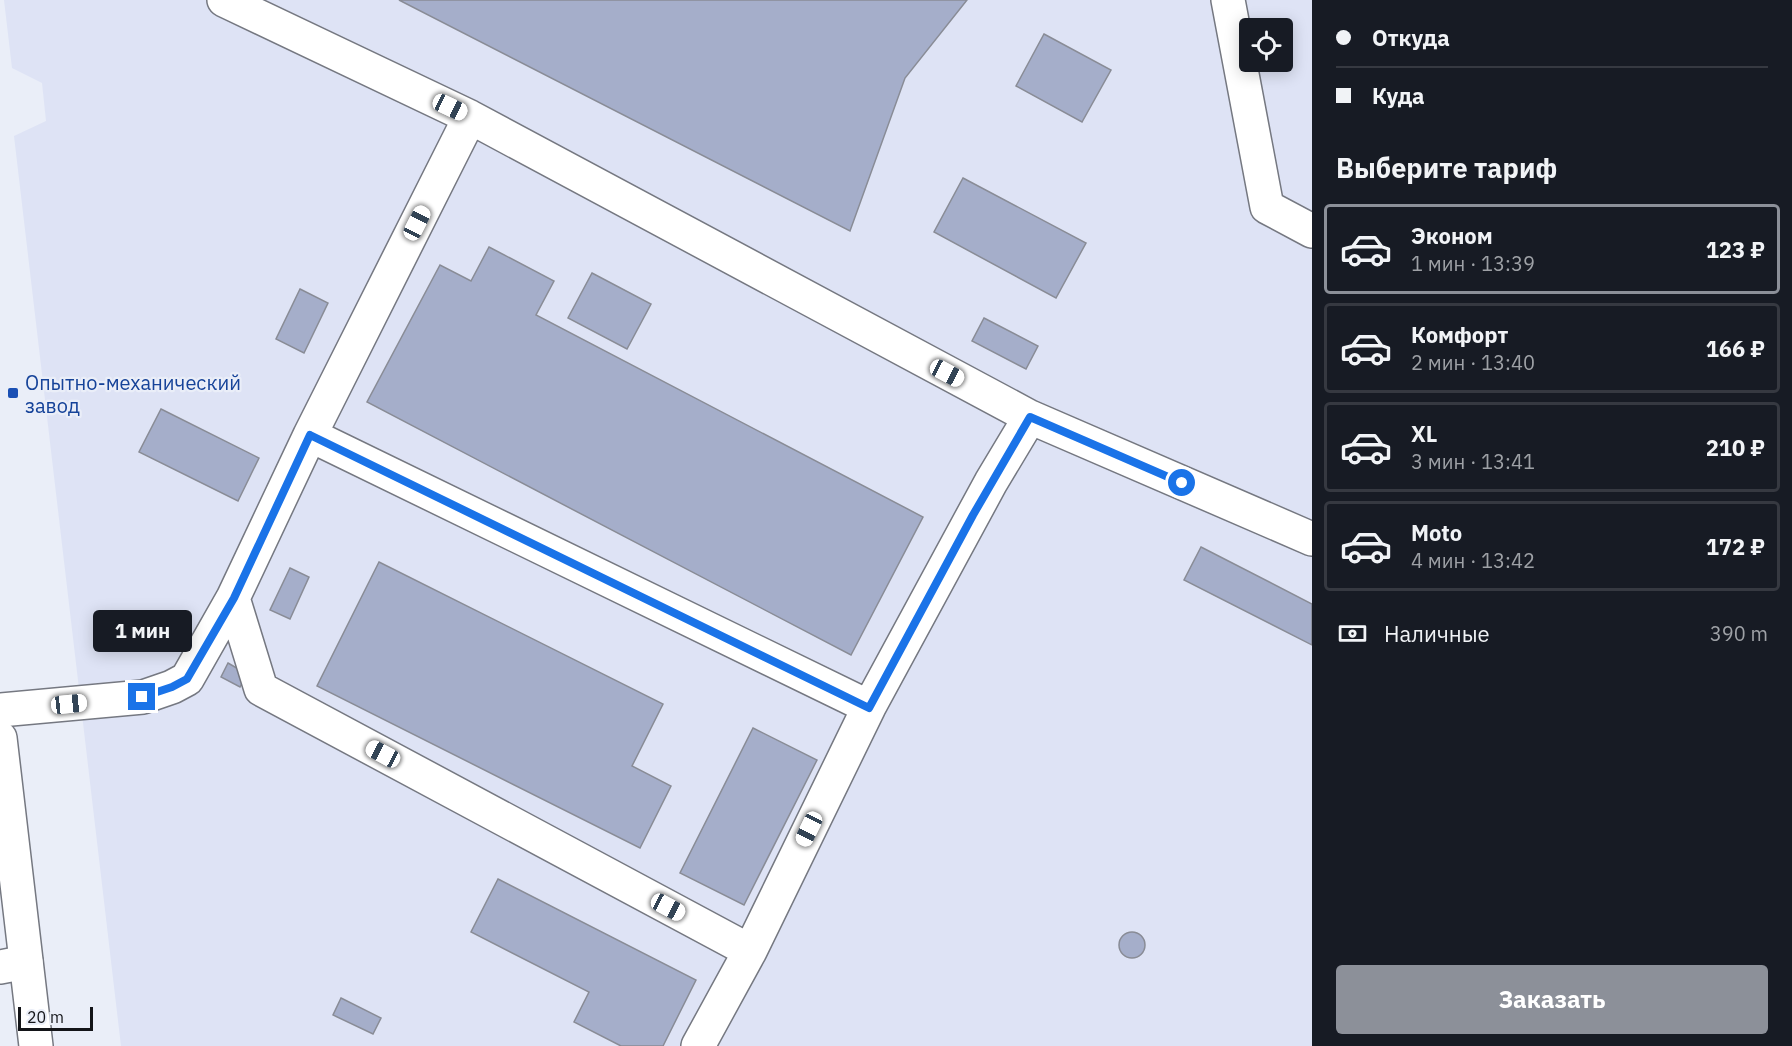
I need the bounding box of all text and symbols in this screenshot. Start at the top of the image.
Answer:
map controls [1239,18,1293,72]
button: locate [1239,18,1293,72]
text: Откуда [1372,23,1450,52]
text: Куда [1372,81,1425,110]
car [430,91,470,123]
text: Выберите тариф [1336,150,1557,185]
car [401,203,433,243]
text: Эконом [1411,221,1493,250]
icon: car [1339,222,1393,276]
text: 123 ₽ [1706,235,1765,264]
text: 1 мин · 13:39 [1411,250,1535,277]
text: Комфорт [1411,320,1508,349]
icon: car [1339,321,1393,375]
text: 166 ₽ [1706,334,1765,363]
text: 2 мин · 13:40 [1411,349,1535,376]
car [927,357,967,389]
place label: Опытно-механический завод [25,369,241,419]
marker: Опытно-механический завод [6,386,20,400]
text: XL [1411,419,1437,448]
icon: car [1339,420,1393,474]
text: 210 ₽ [1706,433,1765,462]
text: 3 мин · 13:41 [1411,448,1535,475]
route start [1168,469,1195,496]
text: Moto [1411,518,1462,547]
icon: car [1339,519,1393,573]
text: 172 ₽ [1706,532,1765,561]
text: 4 мин · 13:42 [1411,547,1535,574]
callout: 1 мин [92,610,192,652]
text: 1 мин [115,617,170,644]
icon: cash [1336,617,1369,650]
text: Наличные [1384,619,1490,648]
text: 390 m [1710,620,1768,647]
route end [128,683,155,710]
car [50,693,88,715]
car [363,738,403,770]
car [793,809,825,849]
car [648,891,688,923]
button: Заказать [1336,965,1768,1034]
scale bar [18,1004,93,1032]
text: 20 m [27,1007,64,1027]

